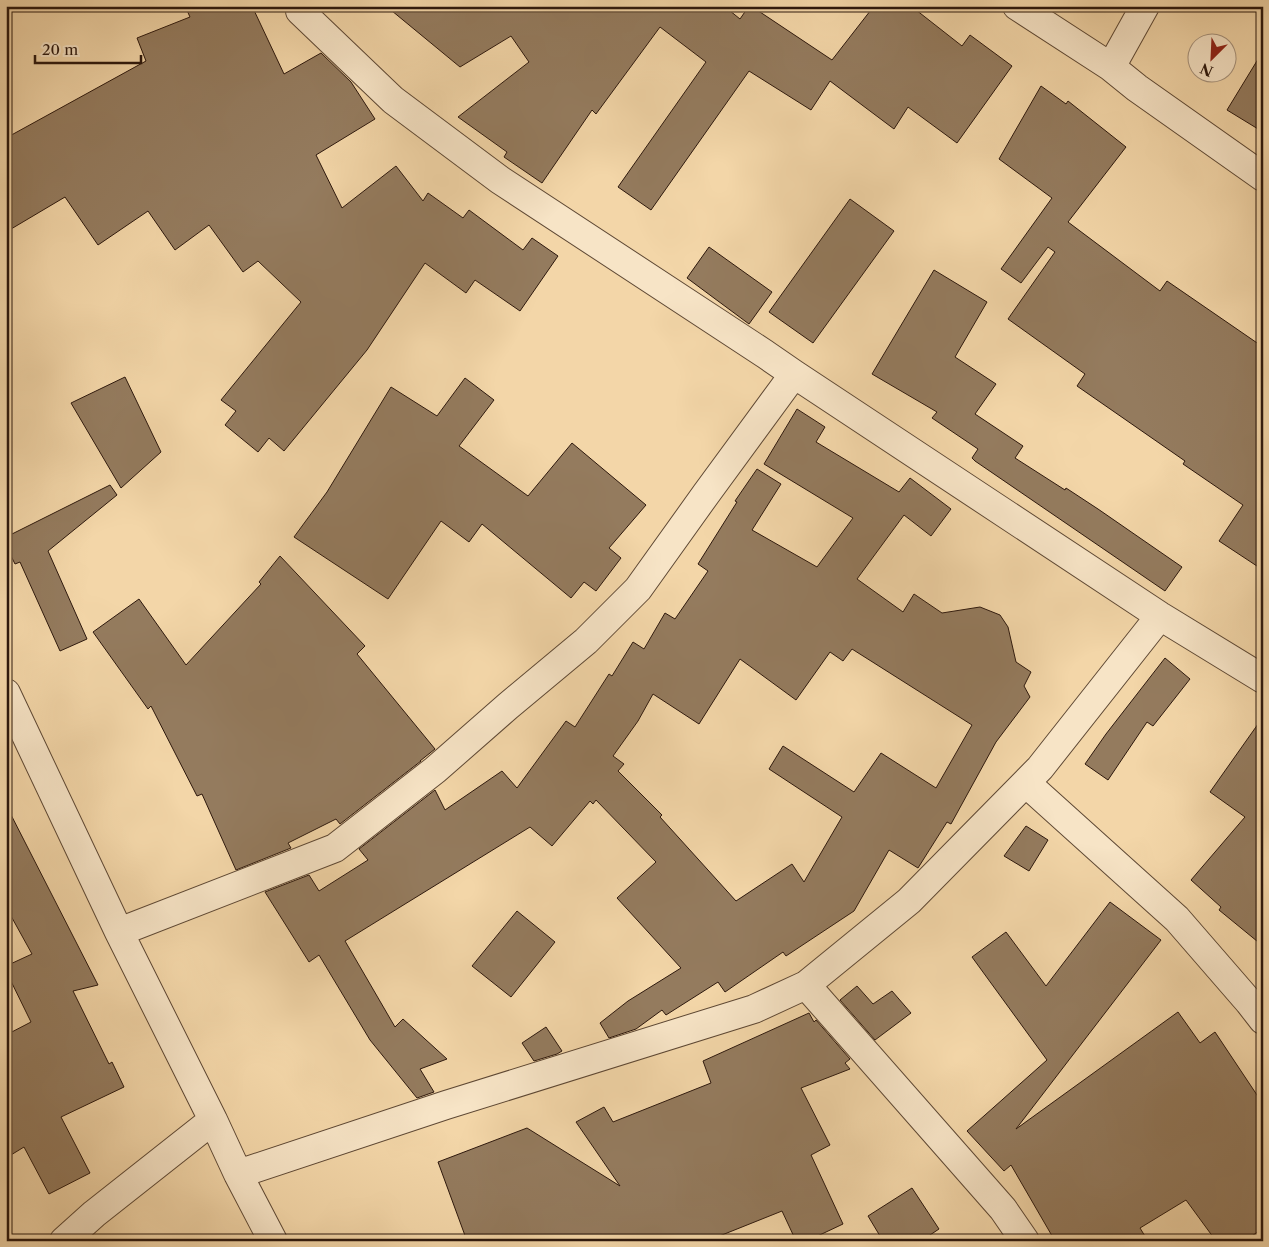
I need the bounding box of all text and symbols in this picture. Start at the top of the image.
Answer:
scale bar [35,32,141,64]
north arrow [1186,32,1236,82]
text: 20 m [42,40,78,59]
text: N [1197,59,1216,81]

